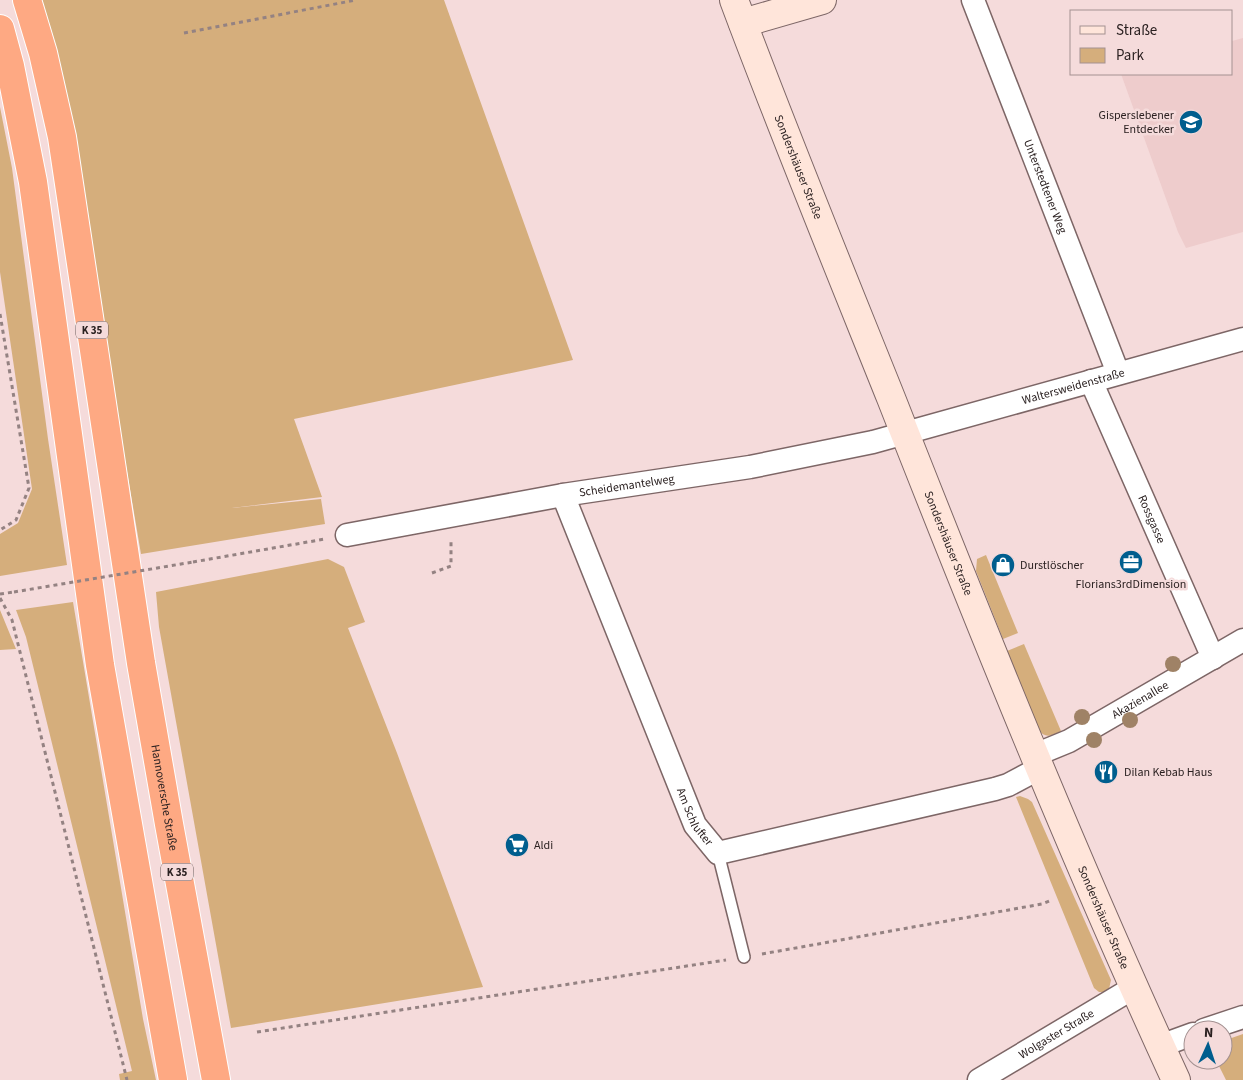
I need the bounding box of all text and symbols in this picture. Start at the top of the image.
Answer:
legend [1070,10,1233,75]
text: Straße [1116,20,1157,41]
text: Park [1116,45,1145,66]
place label: Gisperslebener Entdecker [1099,107,1175,138]
school or university icon: Gisperslebener Entdecker [1178,109,1204,135]
street label: Sondershäuser Straße [770,112,826,222]
street label: Unterstedtener Weg [1019,137,1071,236]
road number: K 35 [76,322,108,338]
street label: Waltersweidenstraße [1020,364,1127,409]
street label: Scheidemantelweg [578,470,675,501]
street label: Sondershäuser Straße [920,489,977,598]
street label: Rossgasse [1133,493,1170,546]
office icon: Florians3rdDimension [1118,549,1144,575]
shop icon: Durstlöscher [990,552,1016,578]
place label: Durstlöscher [1020,557,1084,574]
place label: Florians3rdDimension [1076,576,1186,593]
street label: Akazienallee [1109,677,1172,723]
street label: Hannoversche Straße [146,743,182,852]
restaurant icon: Dilan Kebab Haus [1093,759,1119,785]
place label: Dilan Kebab Haus [1124,764,1212,781]
street label: Am Schlufter [672,785,717,850]
supermarket icon: Aldi [504,832,530,858]
place label: Aldi [534,837,553,854]
street label: Sondershäuser Straße [1073,863,1133,972]
road number: K 35 [161,864,193,880]
street label: Wolgaster Straße [1016,1005,1097,1063]
north arrow [1183,1020,1233,1070]
text: N [1203,1023,1214,1043]

